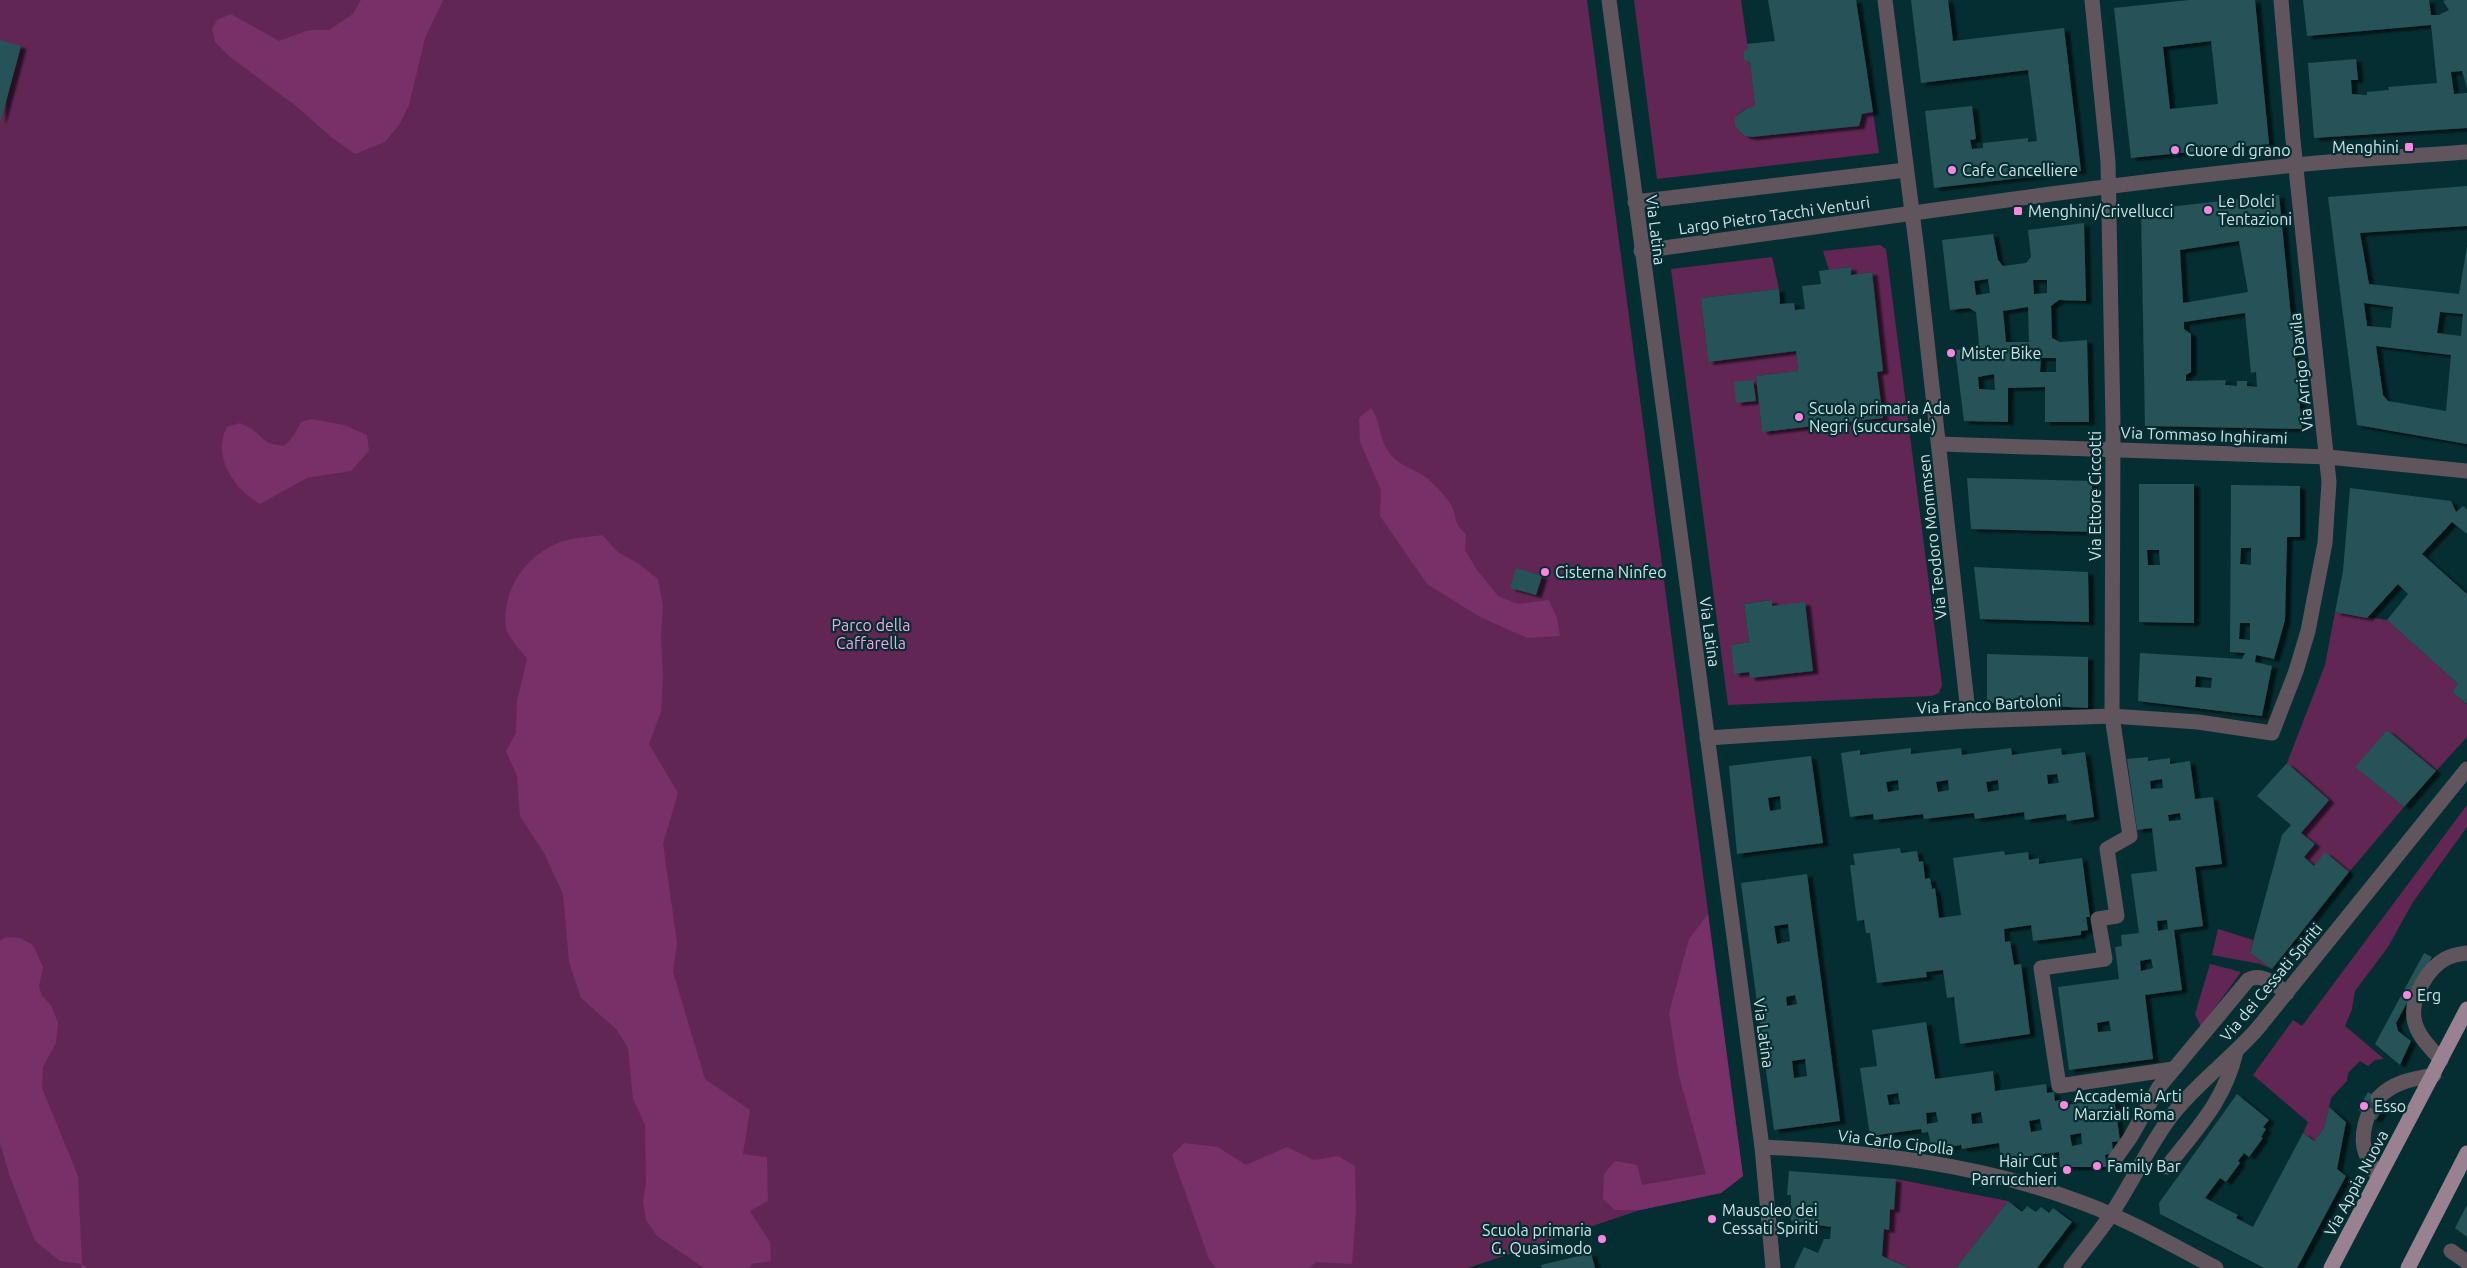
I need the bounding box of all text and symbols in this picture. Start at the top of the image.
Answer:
place label: Menghini [2332,138,2399,156]
place label: Cuore di grano [2185,141,2291,159]
marker: Menghini [2403,141,2415,153]
marker: Cuore di grano [2169,144,2181,156]
place label: Cafe Cancelliere [1962,161,2078,179]
marker: Cafe Cancelliere [1946,164,1958,176]
place label: Le Dolci Tentazioni [2218,192,2292,228]
street label: Largo Pietro Tacchi Venturi [1677,193,1871,237]
street label: Via Latina [1643,194,1669,266]
place label: Menghini/Crivellucci [2028,202,2173,220]
marker: Le Dolci Tentazioni [2202,204,2214,216]
marker: Menghini/Crivellucci [2012,205,2024,217]
street label: Via Arrigo Davila [2286,312,2316,432]
place label: Mister Bike [1961,344,2041,362]
marker: Mister Bike [1945,347,1957,359]
place label: Scuola primaria Ada Negri (succursale) [1809,399,1951,436]
marker: Scuola primaria Ada Negri (succursale) [1793,411,1805,423]
street label: Via Tommaso Inghirami [2120,423,2288,447]
street label: Via Ettore Ciccotti [2086,431,2104,561]
street label: Via Teodoro Mommsen [1914,453,1950,621]
place label: Cisterna Ninfeo [1555,563,1667,581]
marker: Cisterna Ninfeo [1539,566,1551,578]
street label: Via Latina [1696,596,1724,668]
park label: Parco della Caffarella [832,616,910,652]
street label: Via Franco Bartoloni [1916,691,2062,717]
street label: Via dei Cessati Spiriti [2216,919,2326,1045]
place label: Erg [2417,986,2441,1004]
marker: Erg [2401,989,2413,1001]
street label: Via Latina [1750,997,1778,1069]
place label: Accademia Arti Marziali Roma [2074,1087,2182,1123]
place label: Esso [2374,1097,2406,1115]
marker: Accademia Arti Marziali Roma [2058,1099,2070,1111]
marker: Esso [2358,1100,2370,1112]
street label: Via Carlo Cipolla [1837,1126,1955,1158]
street label: Via Appia Nuova [2321,1127,2391,1239]
place label: Hair Cut Parrucchieri [1971,1152,2058,1188]
place label: Family Bar [2107,1157,2181,1175]
marker: Family Bar [2091,1160,2103,1172]
marker: Hair Cut Parrucchieri [2061,1164,2073,1176]
place label: Mausoleo dei Cessati Spiriti [1722,1201,1818,1237]
marker: Mausoleo dei Cessati Spiriti [1706,1213,1718,1225]
place label: Scuola primaria G. Quasimodo [1482,1221,1592,1257]
marker: Scuola primaria G. Quasimodo [1596,1233,1608,1245]

